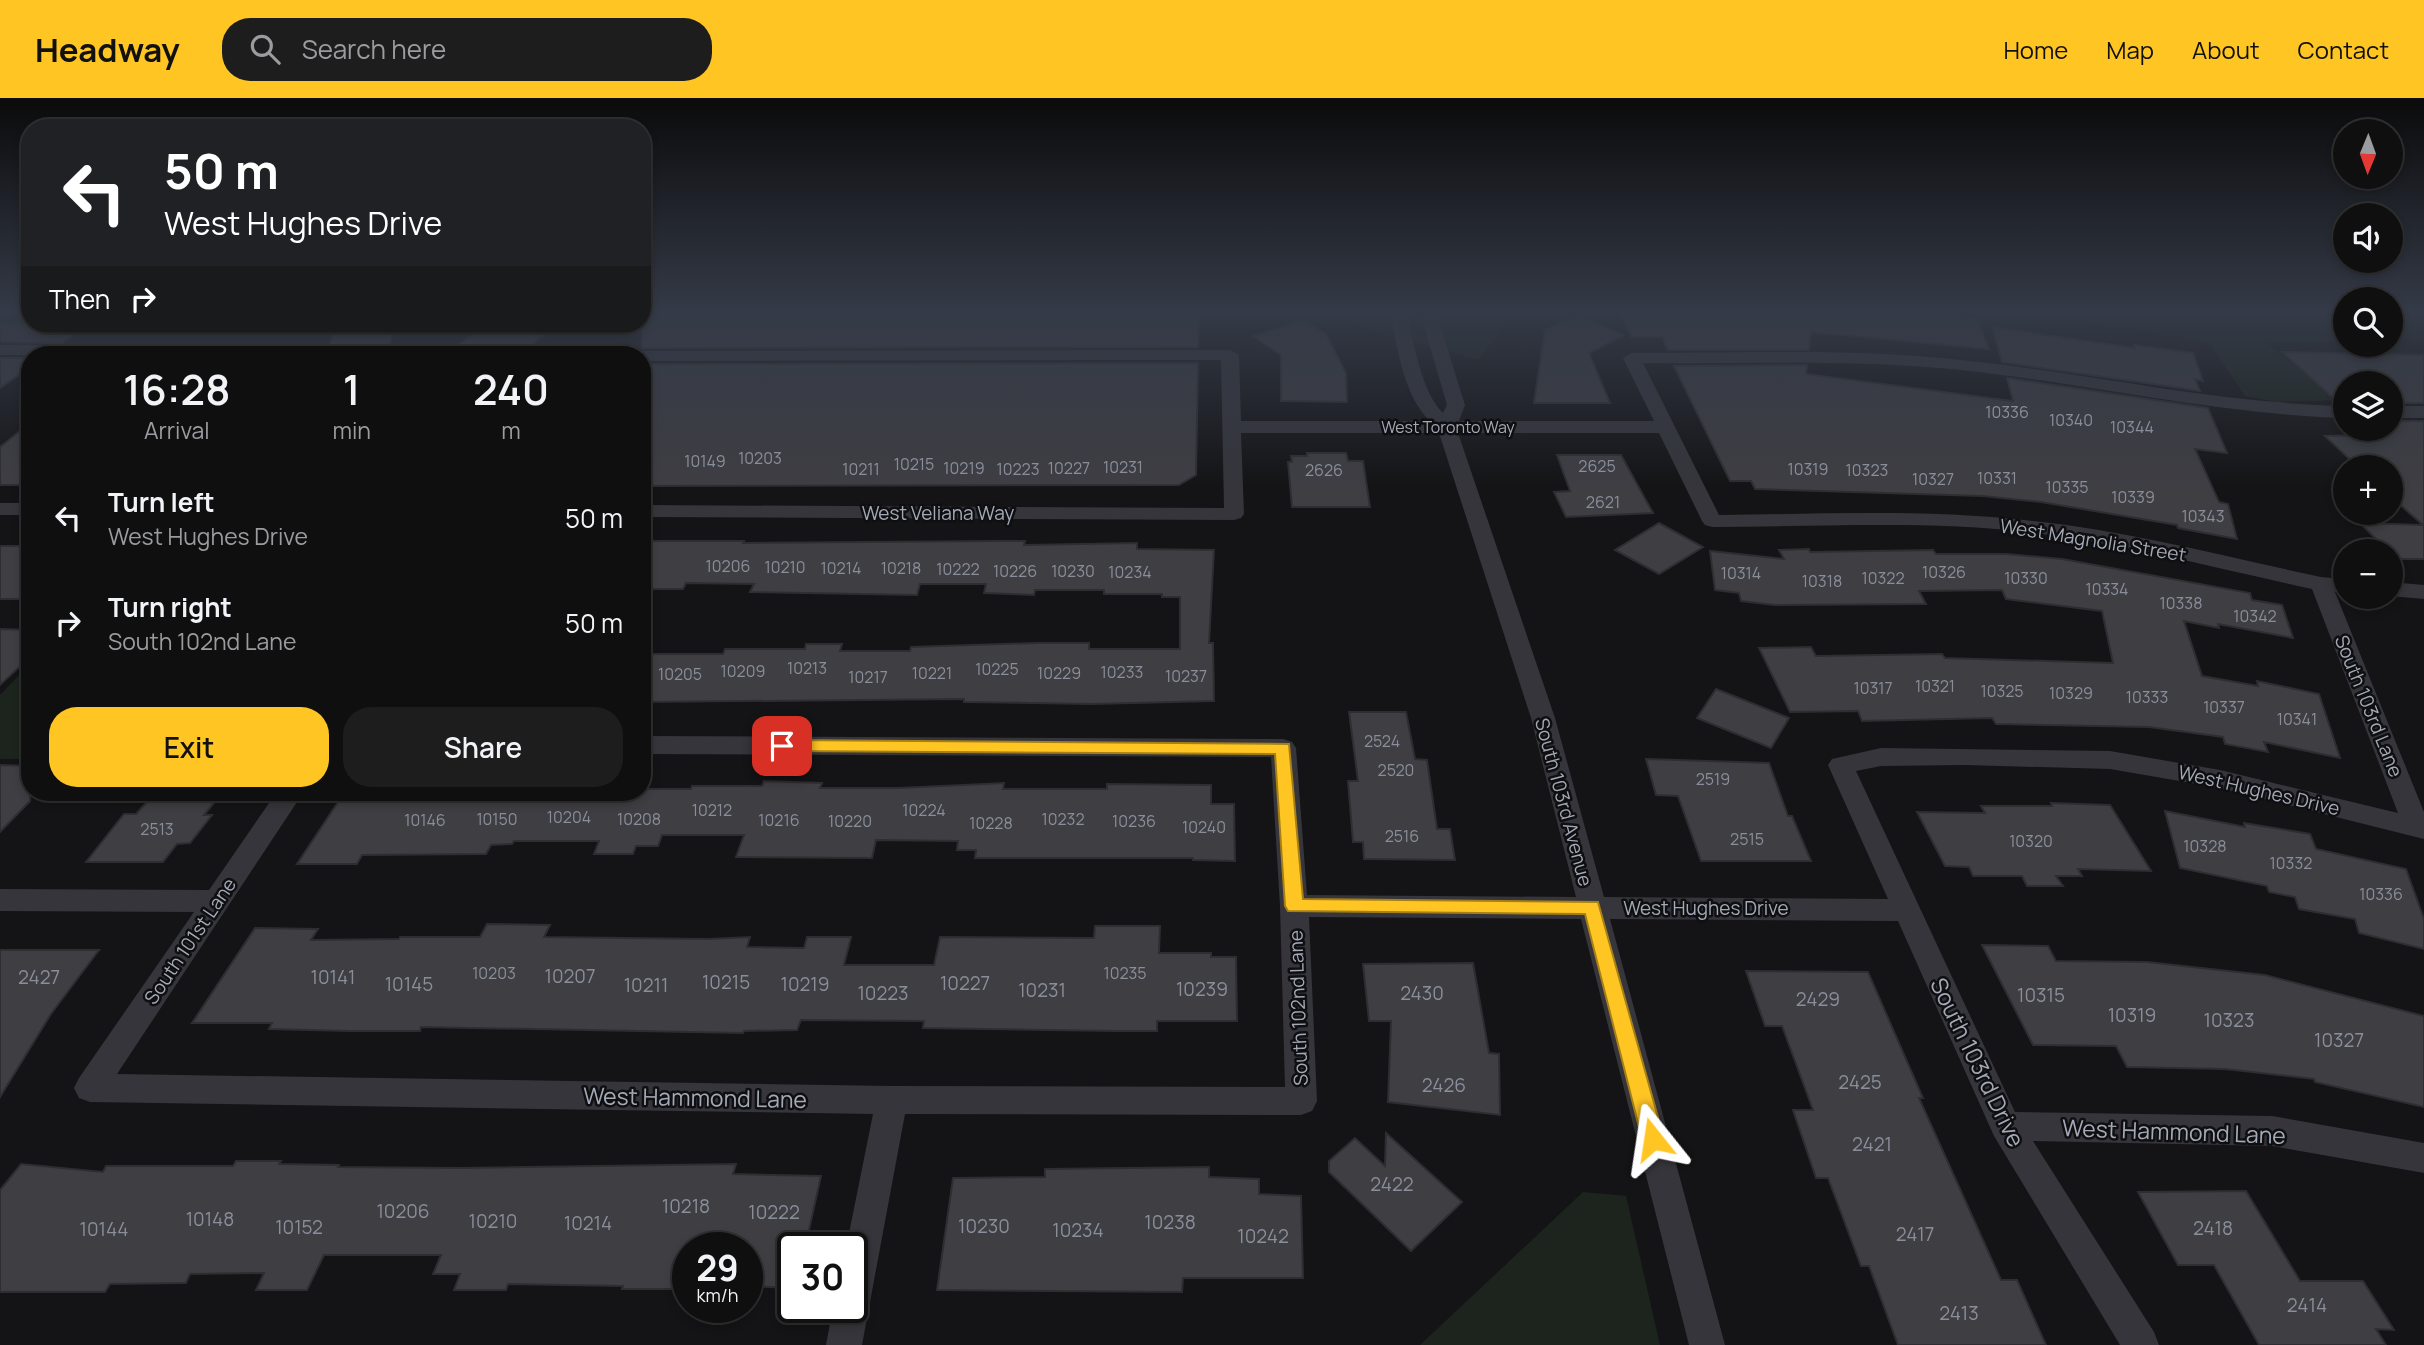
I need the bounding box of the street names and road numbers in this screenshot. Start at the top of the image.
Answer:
street label: West Toronto Way [1381,416,1515,438]
street label: West Veliana Way [862,500,1014,526]
street label: West Magnolia Street [1998,512,2188,568]
street label: South 103rd Lane [2329,631,2409,781]
street label: South 103rd Avenue [1529,715,1599,889]
street label: West Hughes Drive [2176,759,2342,821]
street label: South 101st Lane [138,873,242,1009]
street label: West Hughes Drive [1623,895,1789,921]
street label: South 102nd Lane [1282,930,1314,1086]
street label: South 103rd Drive [1923,972,2033,1152]
street label: West Hammond Lane [583,1079,807,1115]
street label: West Hammond Lane [2062,1111,2286,1151]

